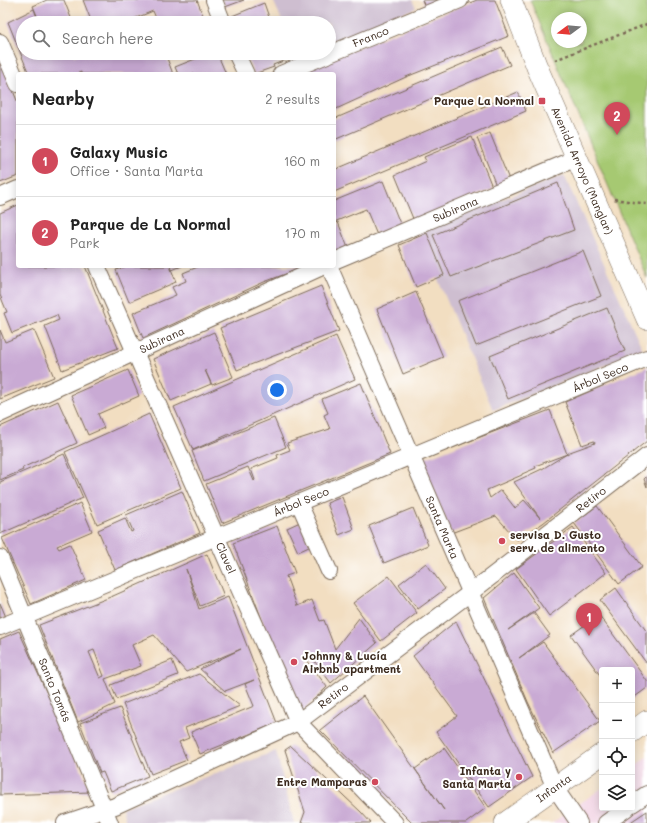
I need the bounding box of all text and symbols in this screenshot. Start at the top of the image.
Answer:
north arrow [551,12,587,48]
search box [16,16,336,60]
street label: Franco [350,22,391,51]
icon: search [30,27,52,49]
text: Search here [62,28,153,48]
text: Nearby [32,87,94,109]
text: 2 results [265,90,320,107]
place label: Parque La Normal [434,93,534,108]
marker: Parque La Normal [537,96,547,106]
pin: 2 [604,102,630,135]
street label: Avenida Arroyo (Manglar) [548,104,617,237]
text: Galaxy Music [70,142,168,162]
text: 1 [42,152,48,169]
text: 160 m [284,152,320,169]
text: Office · Santa Marta [70,162,203,179]
street label: Subirana [430,193,480,225]
text: Parque de La Normal [70,214,231,234]
text: 2 [41,224,49,241]
text: 170 m [284,224,320,241]
text: Park [70,234,99,251]
street label: Subirana [137,323,187,356]
street label: Árbol Seco [570,359,631,395]
your location [267,380,287,400]
street label: Retiro [572,482,609,515]
street label: Árbol Seco [271,483,331,520]
street label: Santa Marta [422,493,463,561]
place label: servisa D. Gusto serv. de alimento [510,527,605,555]
marker: servisa D. Gusto serv. de alimento [497,536,507,546]
street label: Clavel [213,540,240,576]
pin: 1 [576,603,602,636]
place label: Johnny & Lucía Airbnb apartment [302,648,401,676]
street label: Santo Tomás [35,656,75,724]
marker: Johnny & Lucía Airbnb apartment [289,657,299,667]
map controls [599,667,635,811]
button: + [599,667,635,703]
street label: Retiro [315,679,351,712]
button: − [599,703,635,739]
button: locate [599,739,635,775]
place label: Infanta y Santa Marta [442,763,511,791]
street label: Infanta [533,770,574,805]
marker: Infanta y Santa Marta [514,772,524,782]
place label: Entre Mamparas [276,774,367,789]
button: layers [599,775,635,811]
marker: Entre Mamparas [370,777,380,787]

